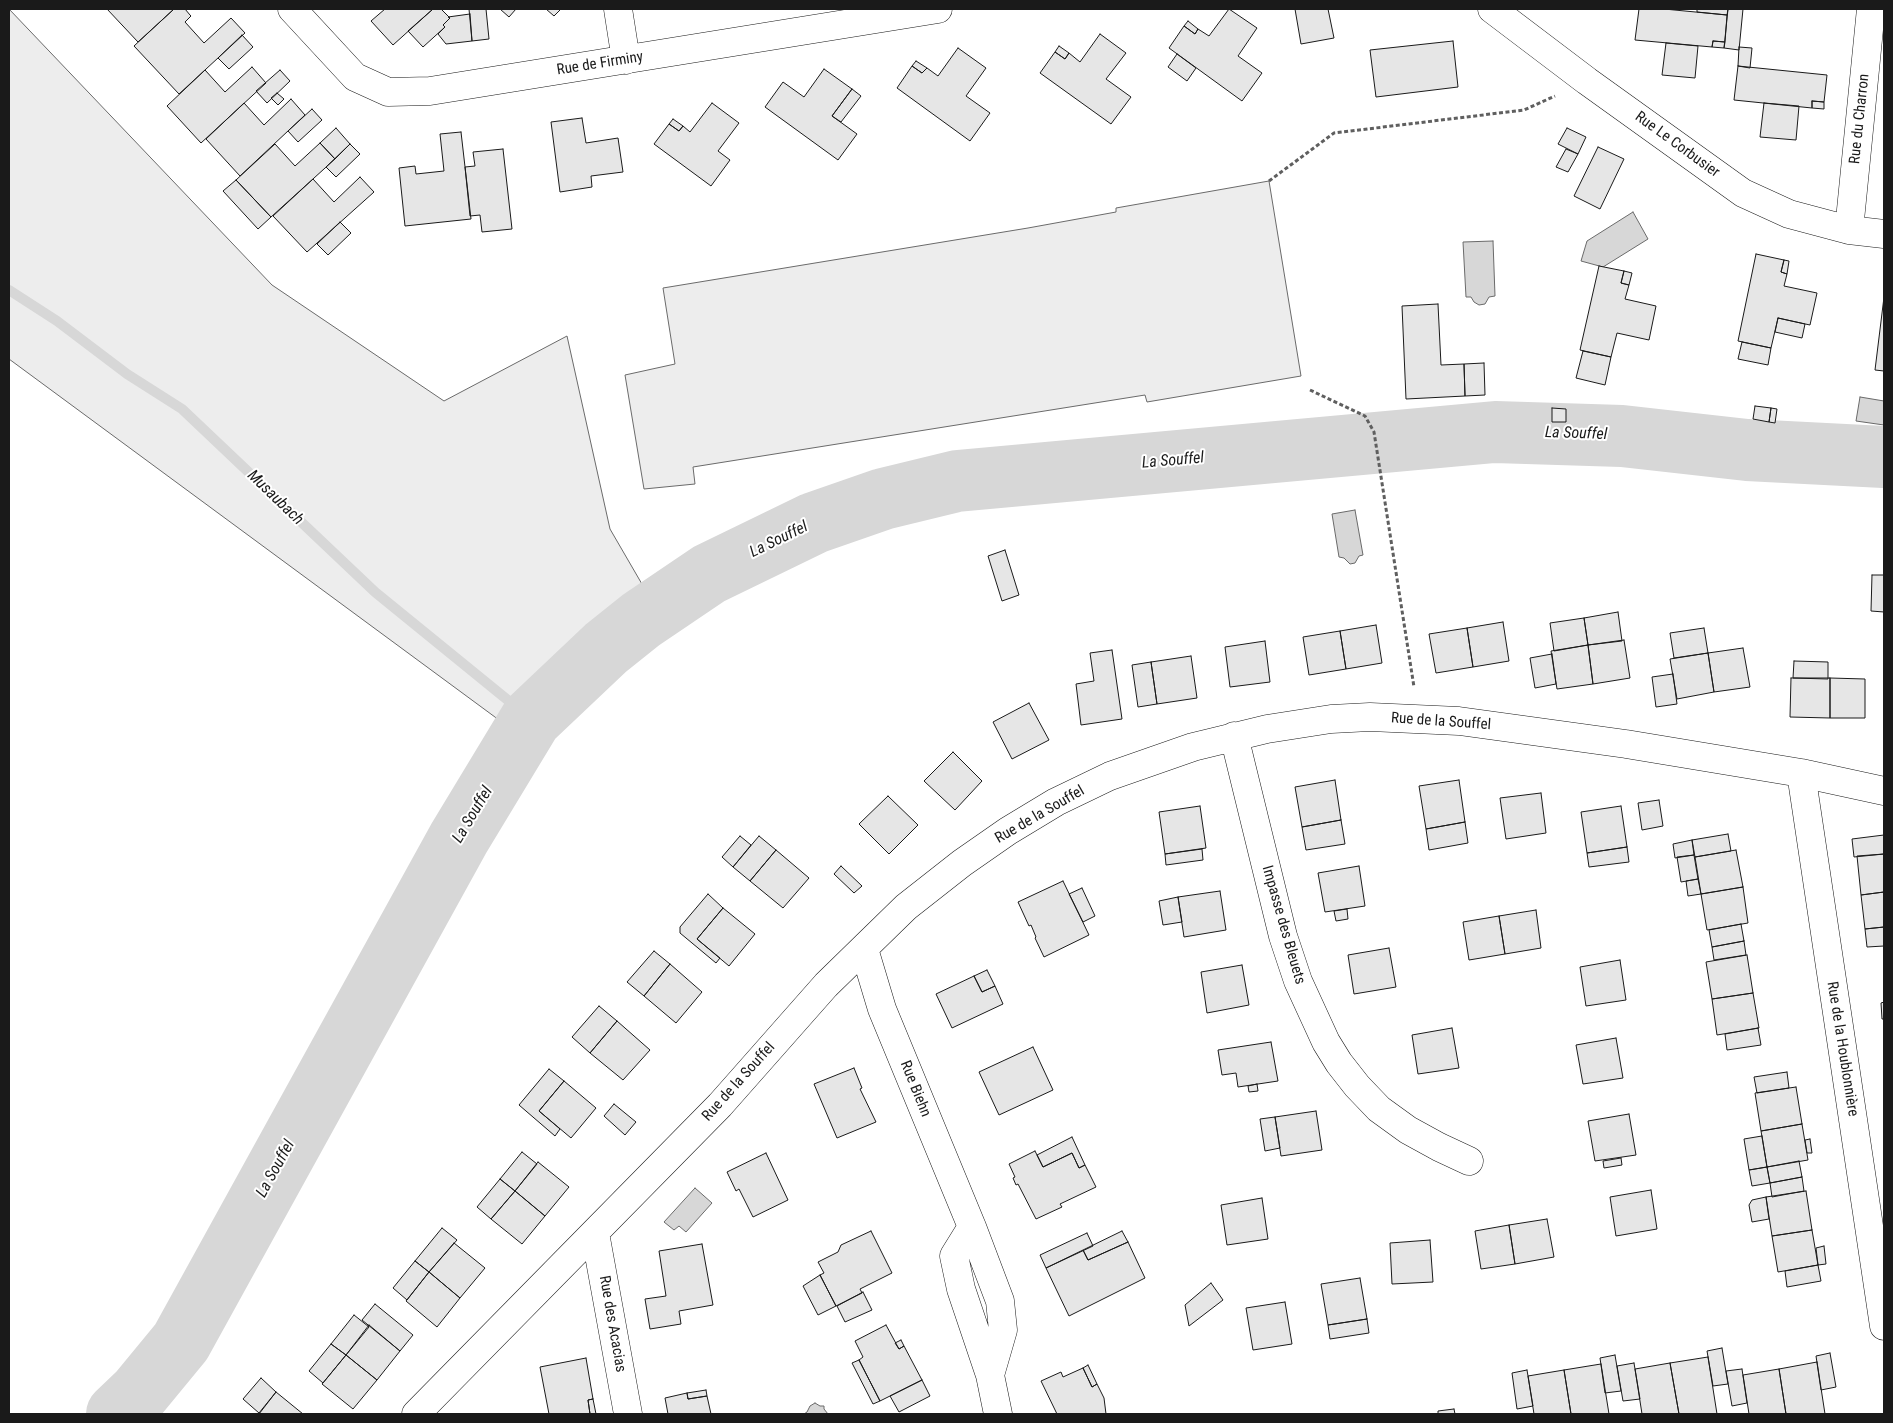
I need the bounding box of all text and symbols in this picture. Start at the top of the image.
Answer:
street label: Rue de Firminy [556,48,644,80]
street label: Rue du Charron [1846,73,1874,165]
street label: Rue Le Corbusier [1631,108,1723,182]
water label: La Souffel [1545,423,1607,445]
water label: La Souffel [1141,449,1205,473]
water label: Musaubach [243,466,307,530]
water label: La Souffel [747,518,811,562]
street label: Rue de la Souffel [1390,710,1492,734]
street label: Rue de la Souffel [992,782,1088,848]
water label: La Souffel [449,783,497,847]
street label: Impasse des Bleuets [1257,864,1309,986]
street label: Rue de la Houblonnière [1822,980,1862,1118]
street label: Rue de la Souffel [699,1039,779,1125]
street label: Rue Biehn [896,1058,934,1120]
water label: La Souffel [253,1137,299,1201]
street label: Rue des Acacias [595,1274,629,1374]

